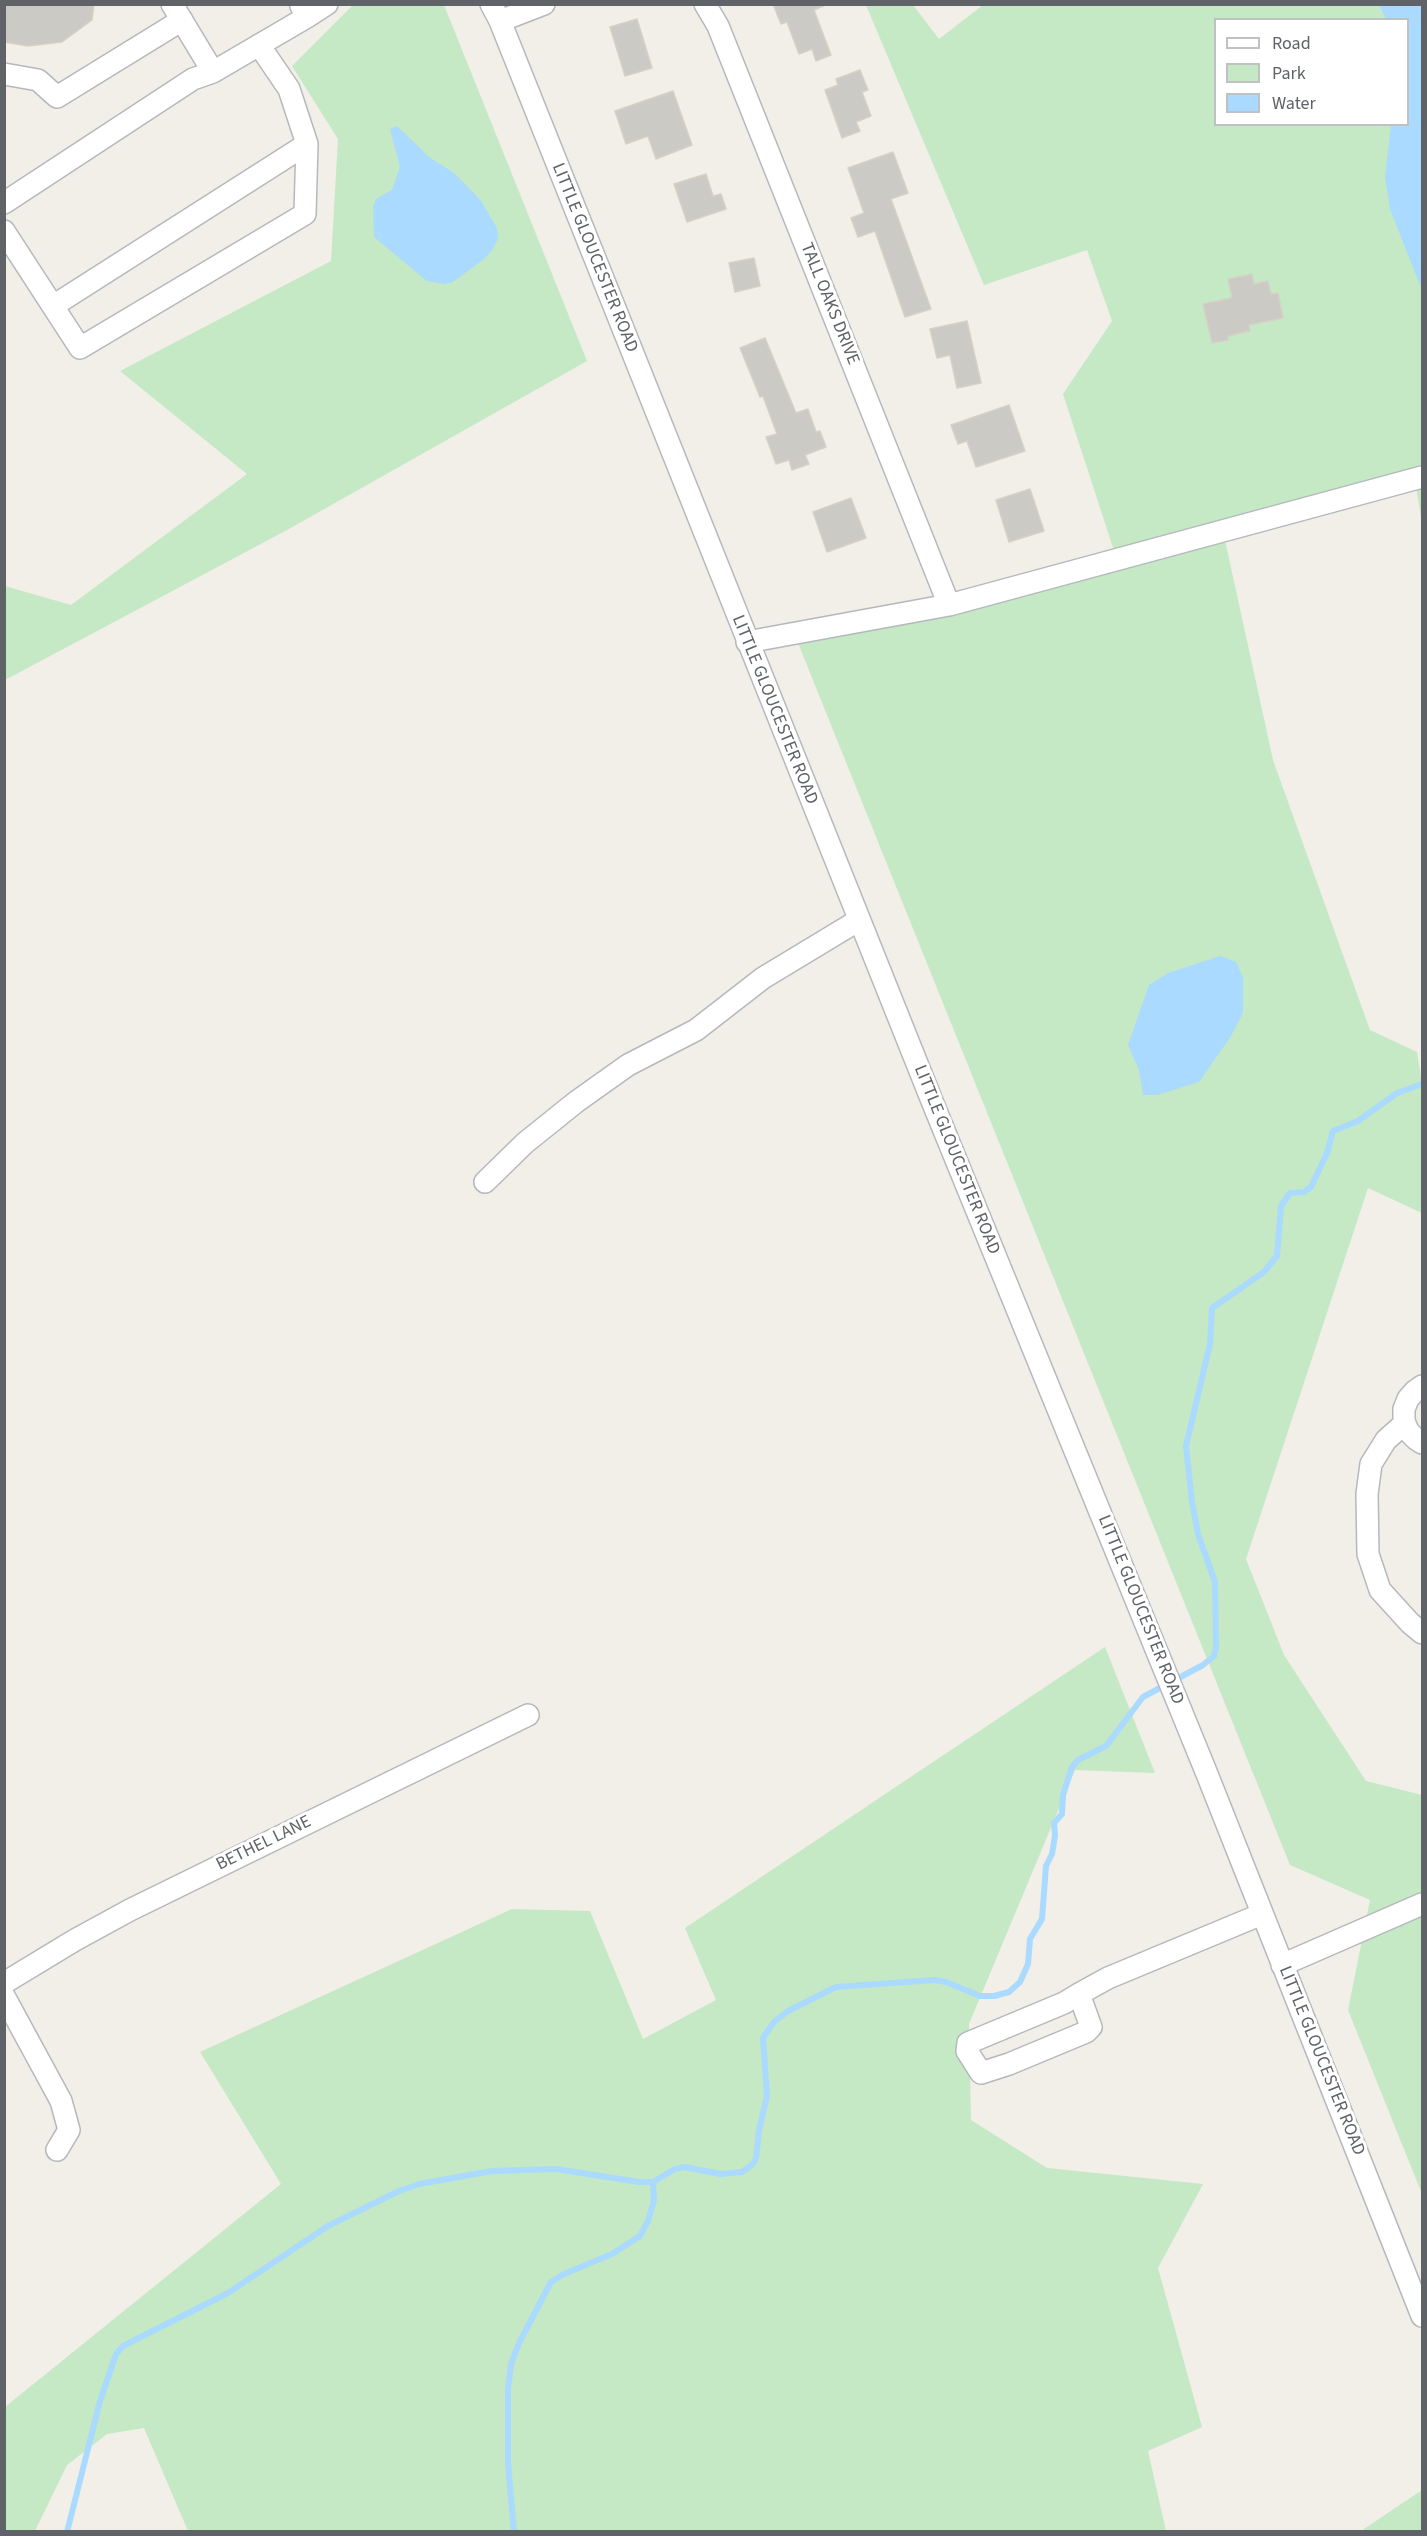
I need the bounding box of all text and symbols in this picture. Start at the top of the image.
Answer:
legend [1214,18,1409,126]
text: Road [1272,31,1311,56]
text: Park [1272,61,1306,86]
text: Water [1272,91,1316,116]
street label: LITTLE GLOUCESTER ROAD [546,160,642,356]
street label: TALL OAKS DRIVE [795,240,863,368]
street label: LITTLE GLOUCESTER ROAD [726,612,822,808]
street label: LITTLE GLOUCESTER ROAD [908,1062,1004,1258]
street label: LITTLE GLOUCESTER ROAD [1092,1512,1188,1708]
street label: BETHEL LANE [213,1812,315,1876]
street label: LITTLE GLOUCESTER ROAD [1273,1963,1369,2159]

